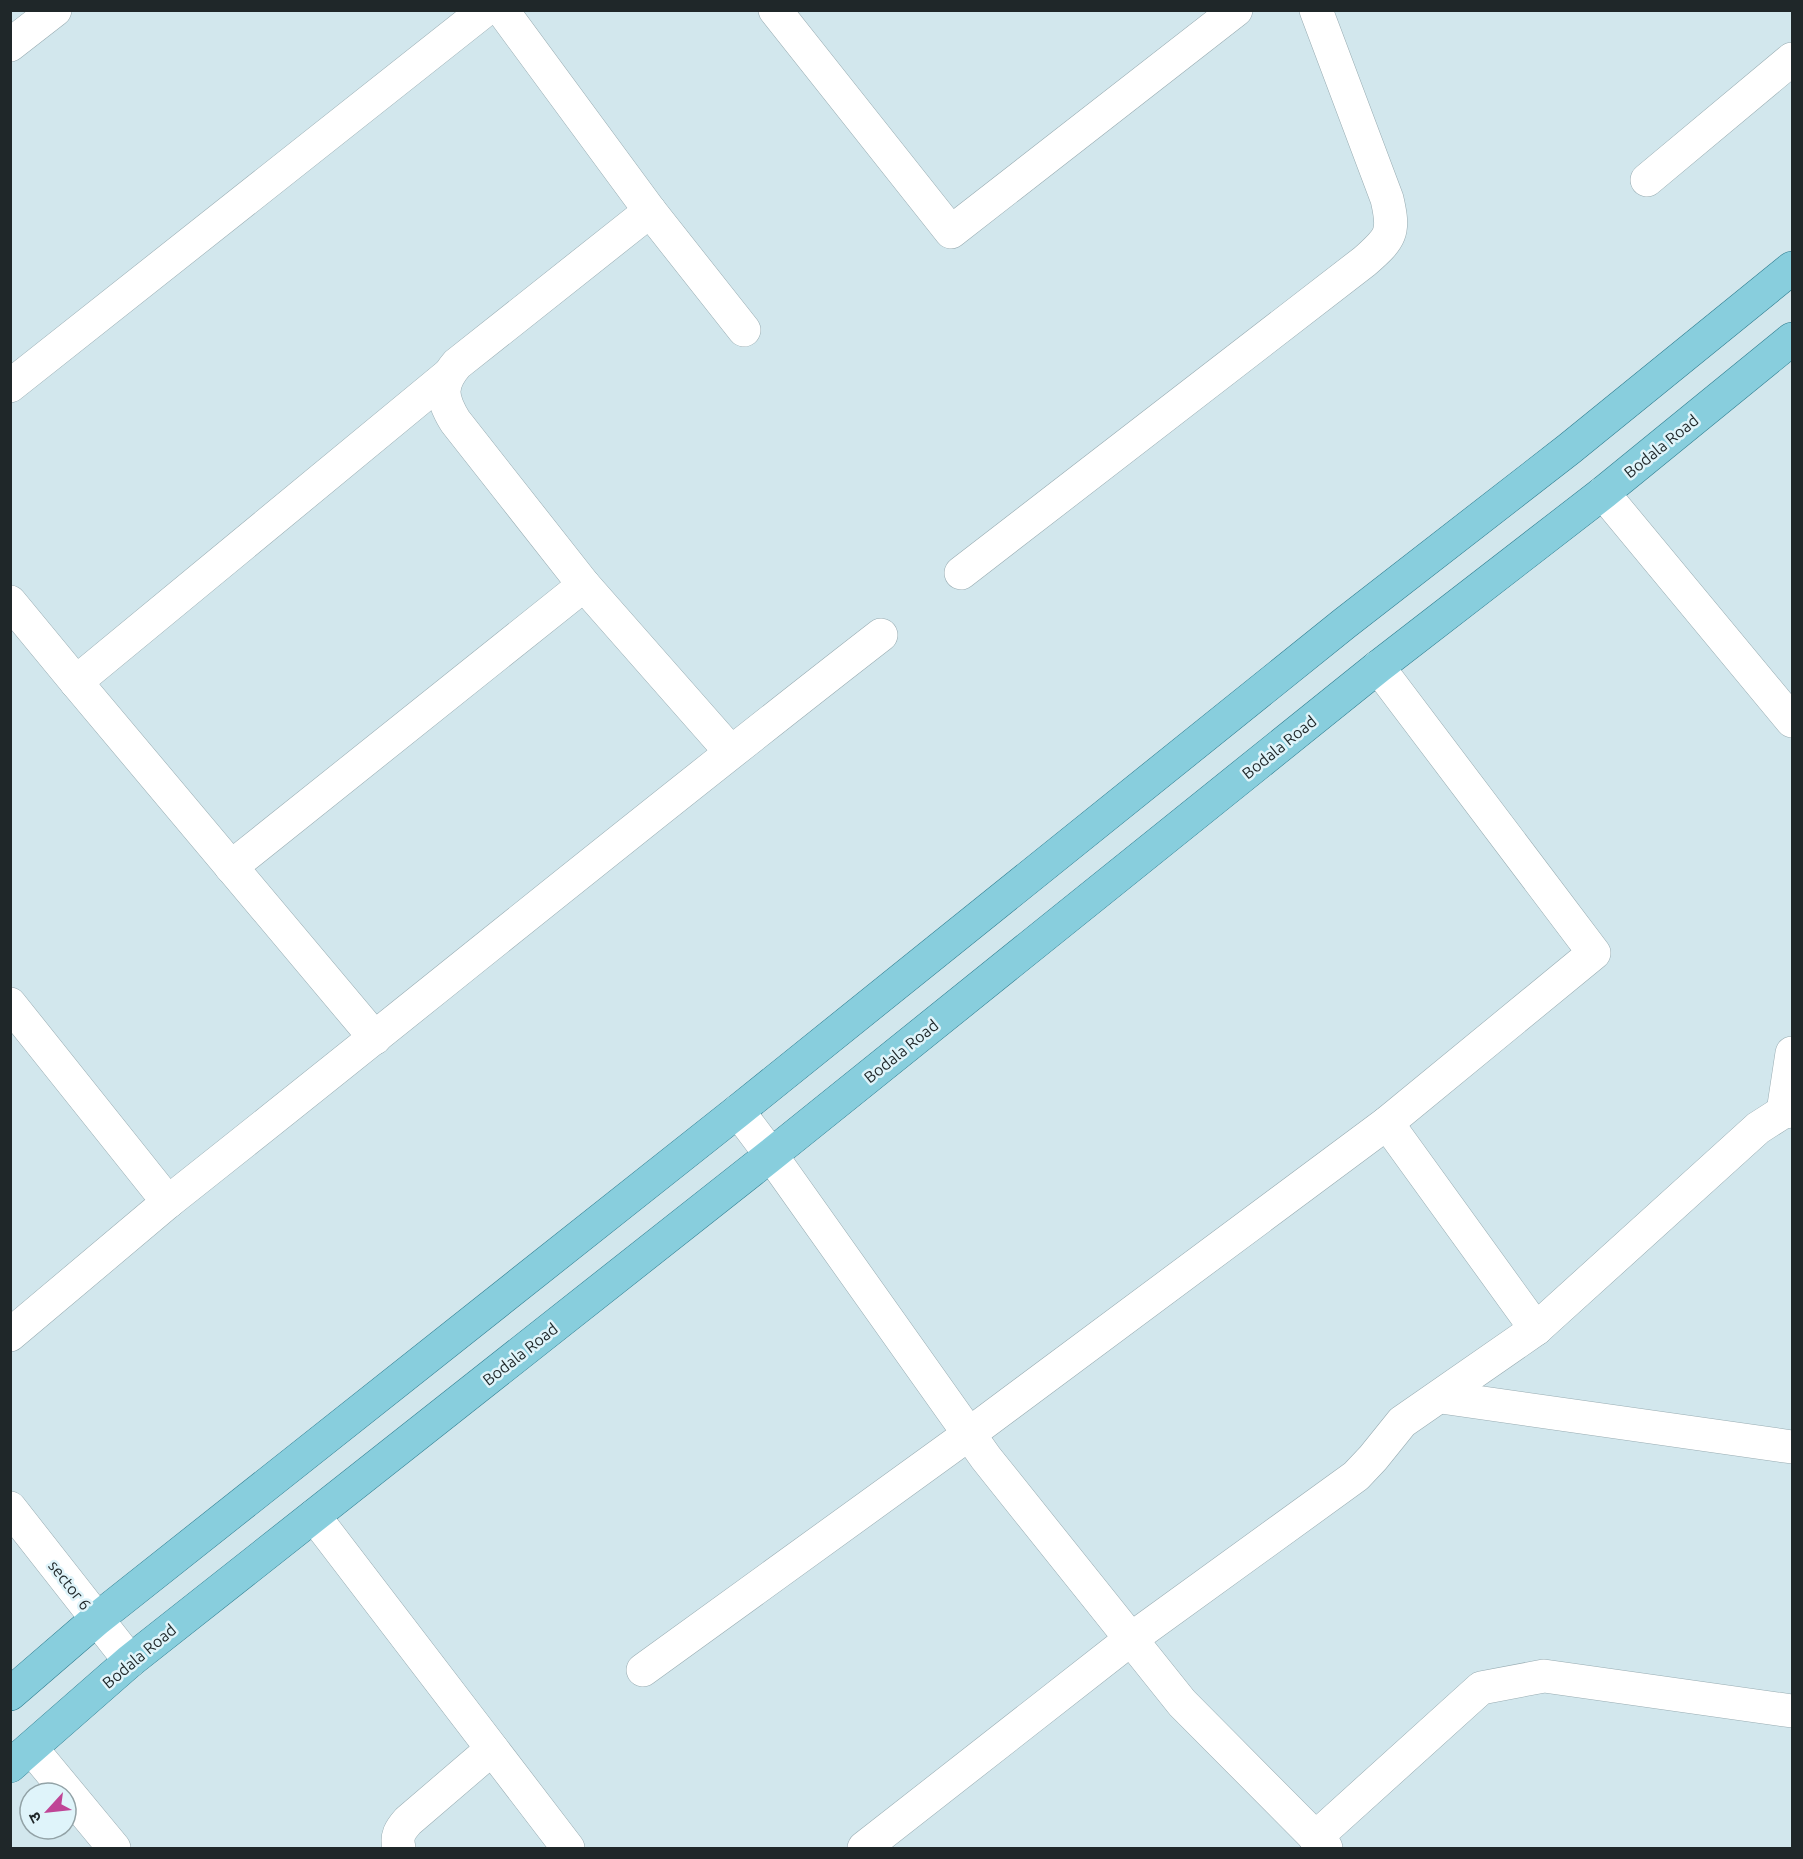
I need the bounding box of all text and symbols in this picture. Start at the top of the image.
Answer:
street label: Bodala Road [1620,411,1702,481]
street label: Bodala Road [1238,712,1320,782]
street label: Bodala Road [860,1016,942,1086]
street label: Bodala Road [479,1319,561,1389]
street label: sector 6 [45,1557,95,1613]
street label: Bodala Road [99,1620,179,1692]
north arrow [18,1781,78,1841]
text: उ [24,1809,45,1826]

